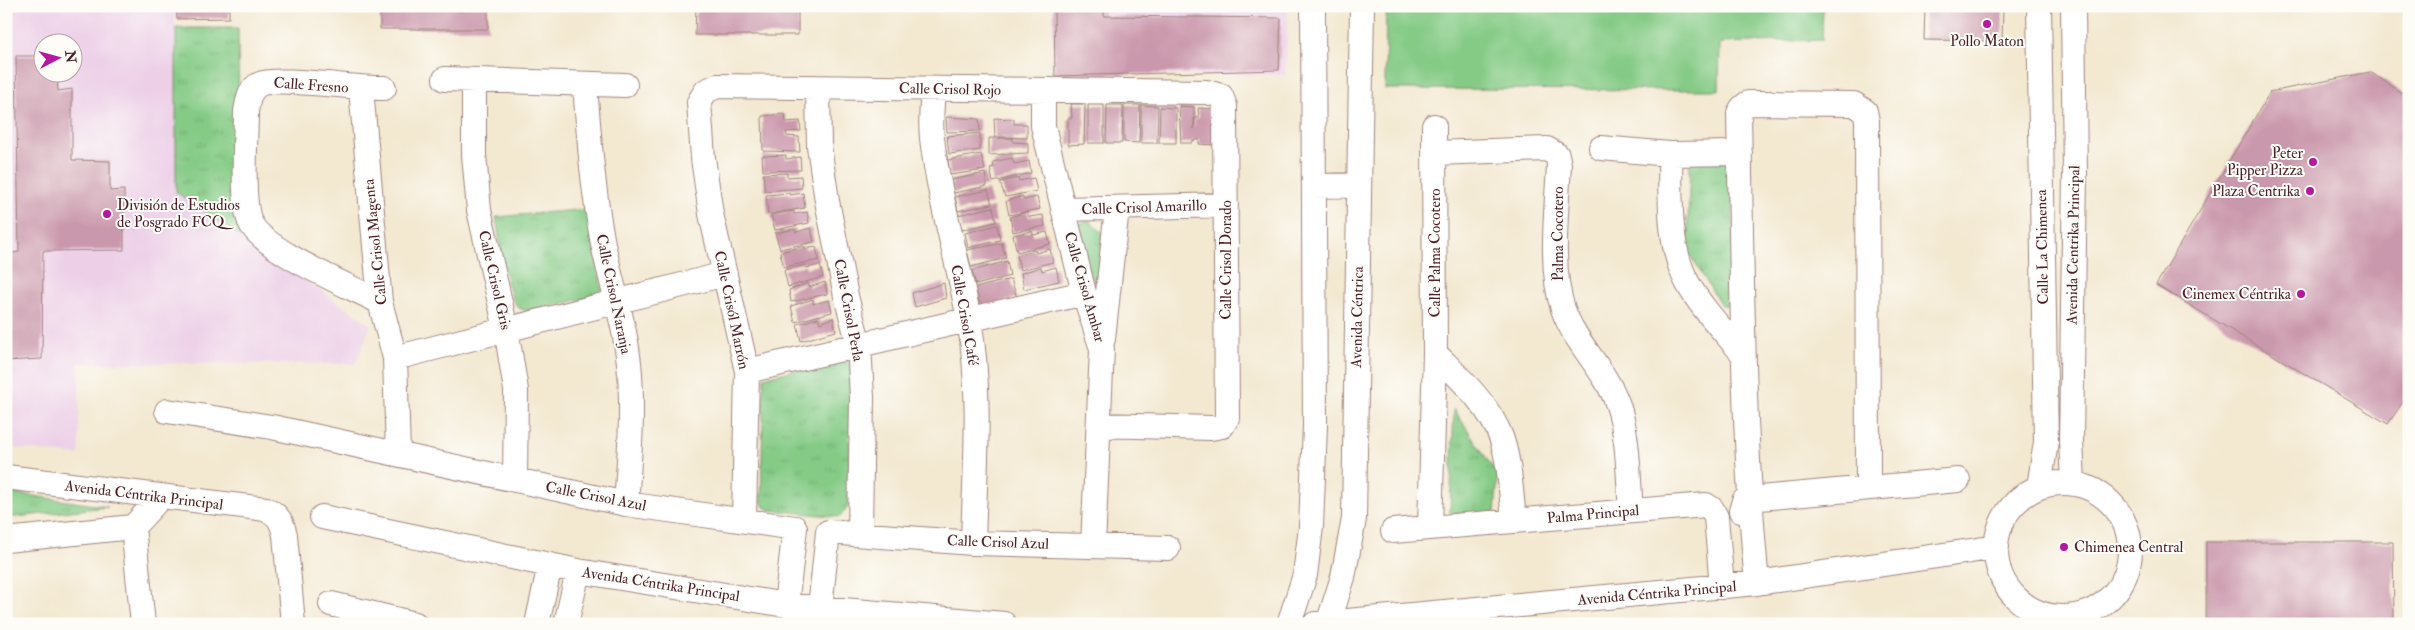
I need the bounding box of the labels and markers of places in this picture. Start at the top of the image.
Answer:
marker: Pollo Maton [1981,18,1993,30]
place label: Pollo Maton [1950,32,2024,51]
place label: Peter Pipper Pizza [2227,144,2304,181]
marker: Peter Pipper Pizza [2307,156,2319,168]
place label: Plaza Centrika [2212,182,2301,201]
marker: Plaza Centrika [2304,185,2316,197]
place label: División de Estudios de Posgrado FCQ [117,196,240,232]
marker: División de Estudios de Posgrado FCQ [101,208,113,220]
place label: Cinemex Céntrika [2182,285,2292,304]
marker: Cinemex Céntrika [2295,288,2307,300]
place label: Chimenea Central [2074,538,2184,557]
marker: Chimenea Central [2058,541,2070,553]

